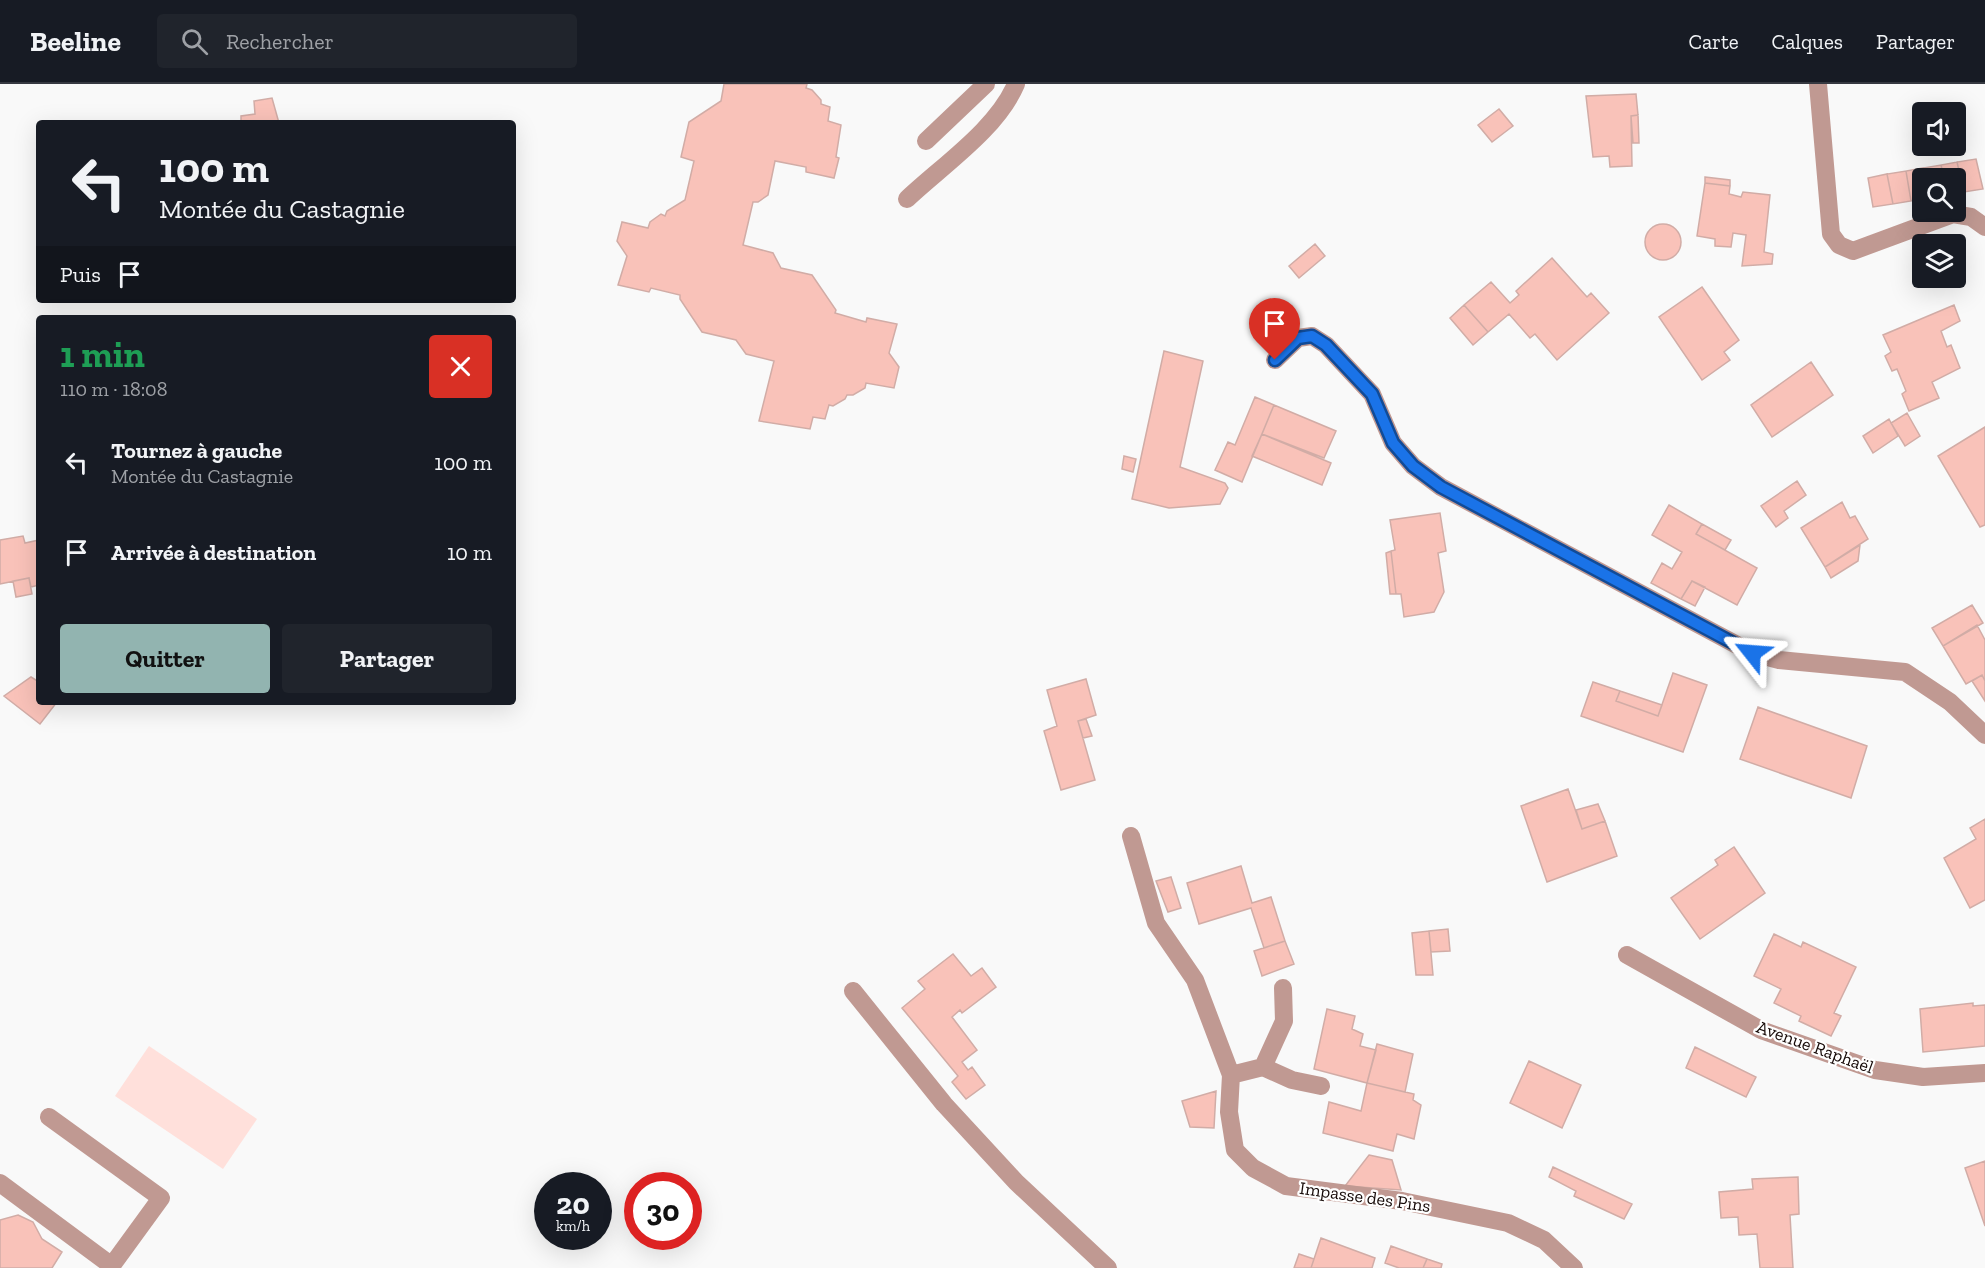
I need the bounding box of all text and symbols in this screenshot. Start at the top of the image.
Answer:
search box [157,14,577,68]
text: Beeline [30,25,121,58]
icon: search [178,25,211,58]
text: Rechercher [226,28,334,55]
text: Carte [1688,29,1739,54]
text: Calques [1772,29,1843,54]
text: Partager [1876,29,1955,54]
map controls [1912,102,1966,288]
button: sound [1912,102,1966,156]
text: 100 m [159,142,269,193]
icon: left [60,144,138,222]
button: search [1912,168,1966,222]
text: Montée du Castagnie [159,193,405,225]
button: layers [1912,234,1966,288]
icon: arrive [113,258,146,291]
text: Puis [60,261,101,288]
pin [1249,298,1300,360]
icon: arrive [1258,307,1291,340]
text: 1 min [60,333,145,376]
button: close [429,335,492,398]
text: 110 m · 18:08 [60,377,167,401]
text: Tournez à gauche [111,437,282,464]
icon: left [60,446,93,479]
text: 100 m [434,449,492,476]
text: Montée du Castagnie [111,464,293,488]
icon: arrive [60,536,93,569]
text: Arrivée à destination [111,539,316,566]
text: 10 m [447,539,492,566]
position arrow [1720,621,1784,685]
button: Quitter [60,624,270,693]
button: Partager [282,624,492,693]
street label: Avenue Raphaël [1754,1016,1877,1078]
speed limit sign: 30 [624,1172,702,1250]
street label: Impasse des Pins [1298,1177,1432,1217]
text: 20 [556,1186,590,1222]
text: km/h [556,1217,590,1235]

